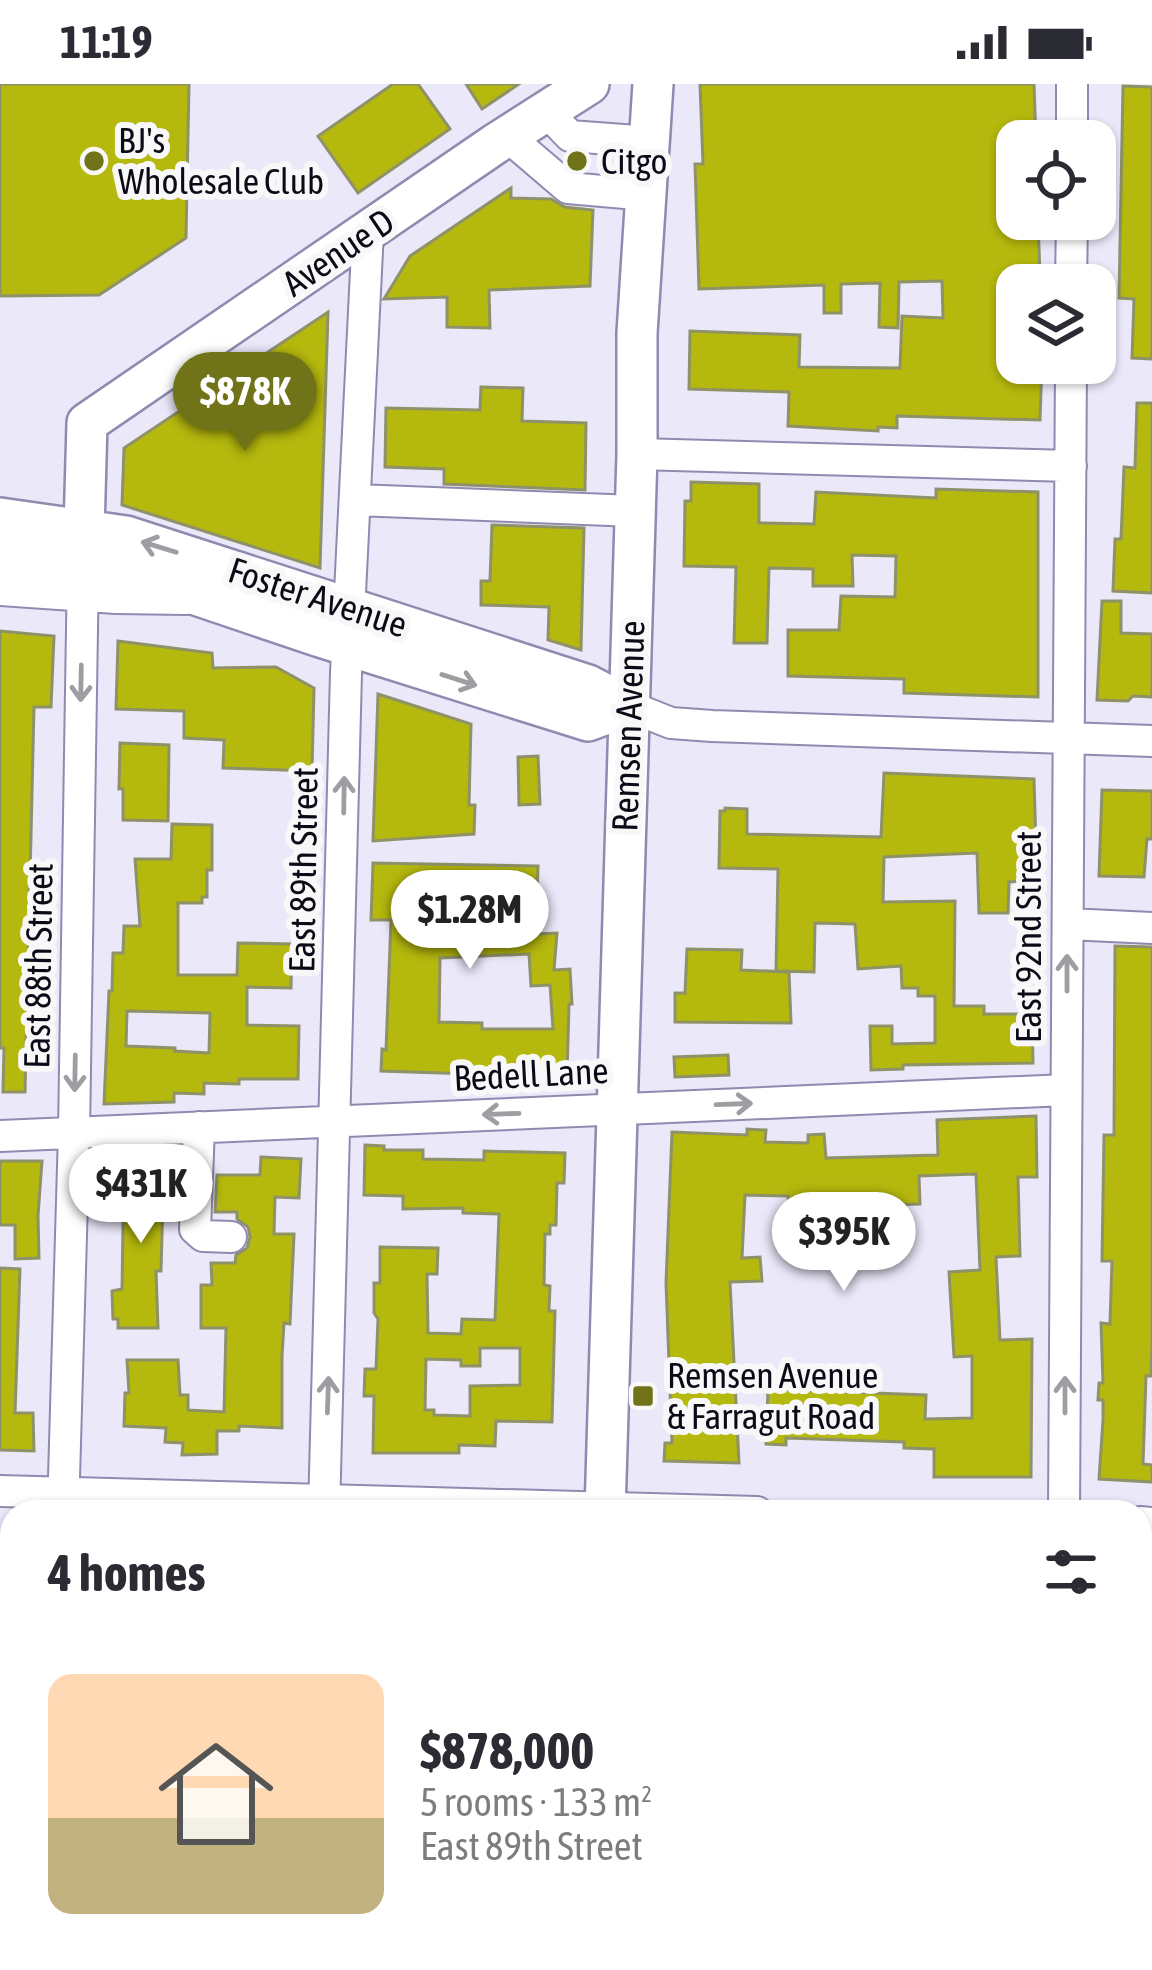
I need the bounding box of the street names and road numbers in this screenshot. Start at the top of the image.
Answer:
street label: Avenue D [275,200,401,304]
street label: Foster Avenue [224,548,412,646]
street label: Remsen Avenue [603,620,653,832]
street label: East 89th Street [280,767,326,973]
street label: East 92nd Street [1007,831,1049,1043]
street label: East 88th Street [15,863,61,1069]
street label: Bedell Lane [452,1049,610,1099]

